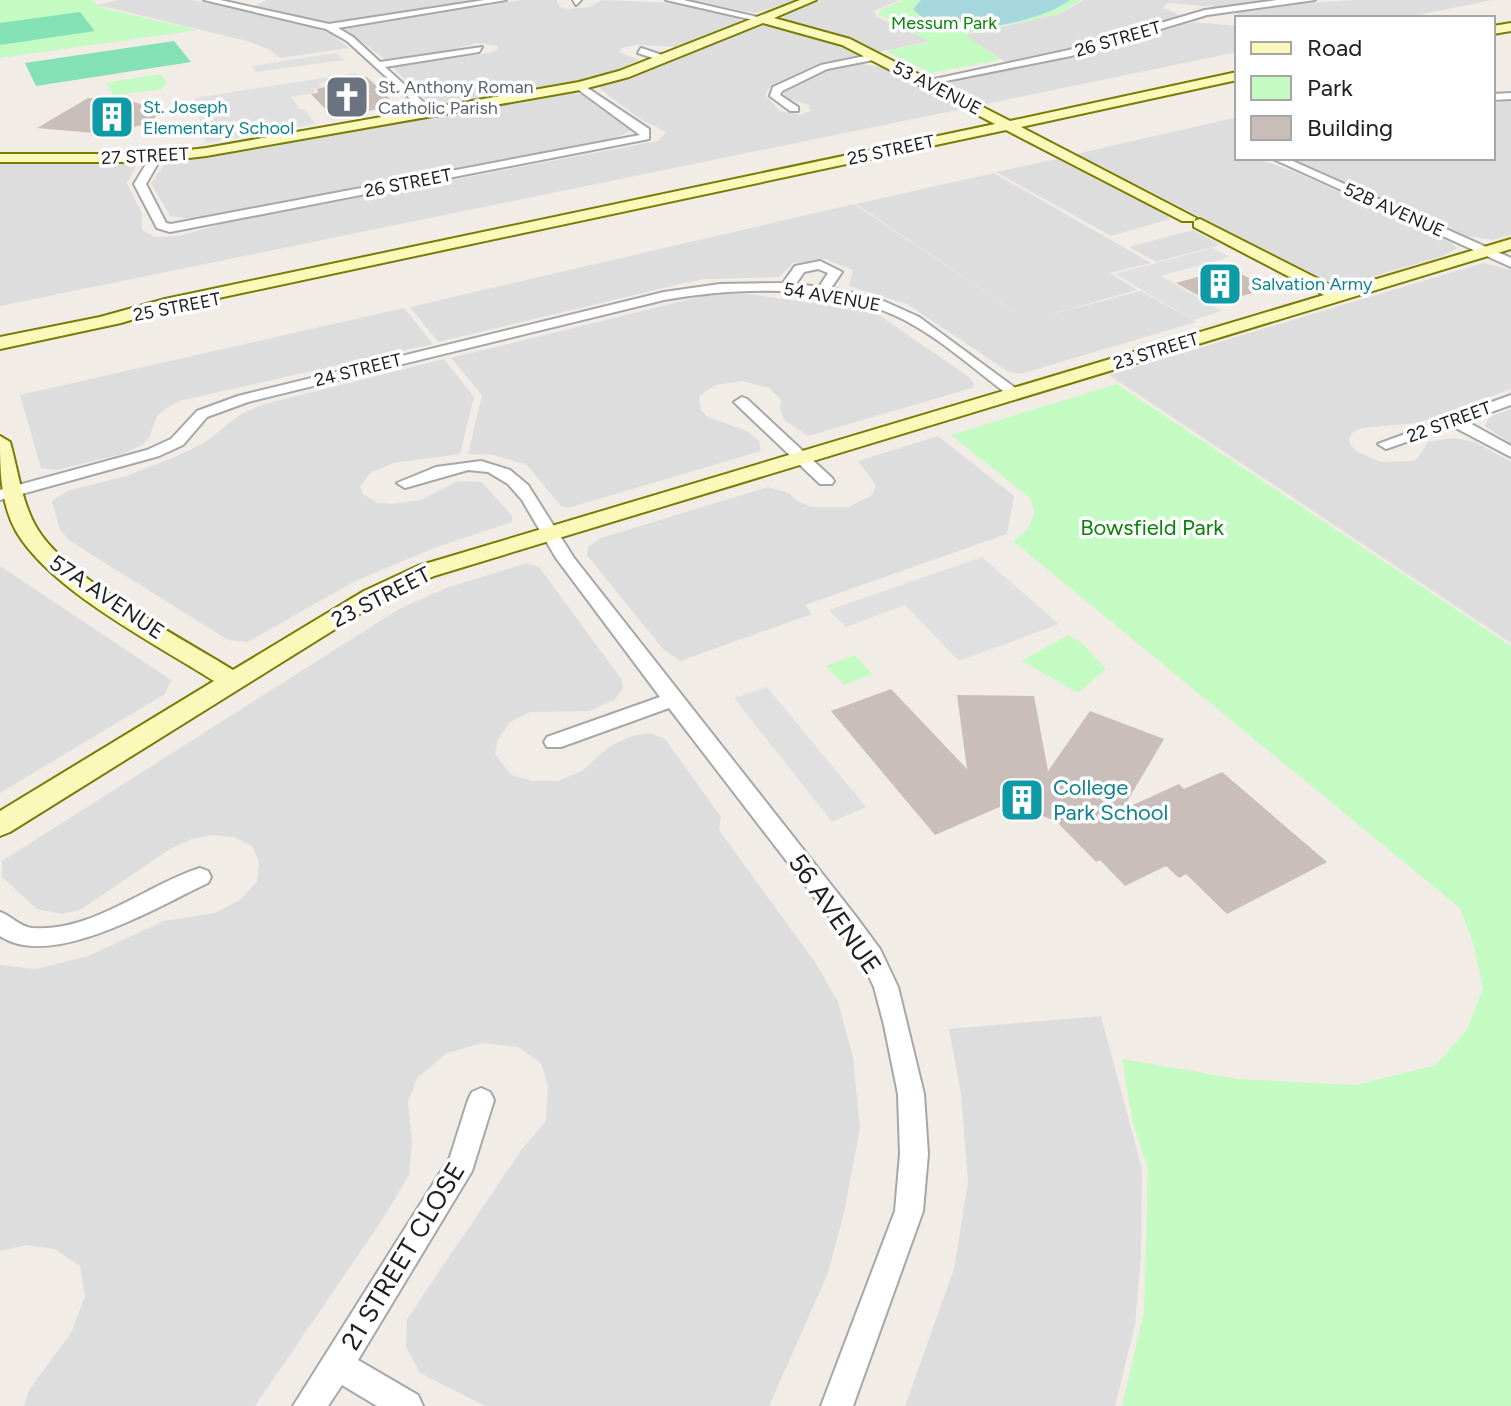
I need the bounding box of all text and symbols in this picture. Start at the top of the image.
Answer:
park label: Messum Park [891,12,997,34]
street label: 26 STREET [1073,16,1163,62]
legend [1235,16,1495,160]
text: Road [1307,33,1362,62]
street label: 53 AVENUE [889,56,985,120]
church icon: St. Anthony Roman Catholic Parish [323,73,371,121]
text: Park [1307,73,1353,102]
place label: St. Anthony Roman Catholic Parish [378,76,534,119]
building icon: St. Joseph Elementary School [88,93,136,141]
place label: St. Joseph Elementary School [143,96,294,139]
text: Building [1307,113,1393,142]
street label: 25 STREET [845,130,937,170]
street label: 27 STREET [101,143,189,169]
street label: 26 STREET [363,164,453,202]
street label: 52B AVENUE [1340,178,1448,242]
building icon: Salvation Army [1196,260,1244,308]
place label: Salvation Army [1251,273,1373,295]
street label: 54 AVENUE [782,278,882,316]
street label: 25 STREET [132,288,223,326]
street label: 23 STREET [1111,328,1201,374]
street label: 24 STREET [312,349,404,391]
street label: 22 STREET [1404,397,1494,447]
park label: Bowsfield Park [1080,514,1224,541]
street label: 57A AVENUE [44,549,170,645]
street label: 23 STREET [327,561,435,633]
place label: College Park School [1053,774,1168,826]
building icon: College Park School [998,776,1046,824]
street label: 56 AVENUE [782,848,888,980]
street label: 21 STREET CLOSE [334,1156,472,1356]

